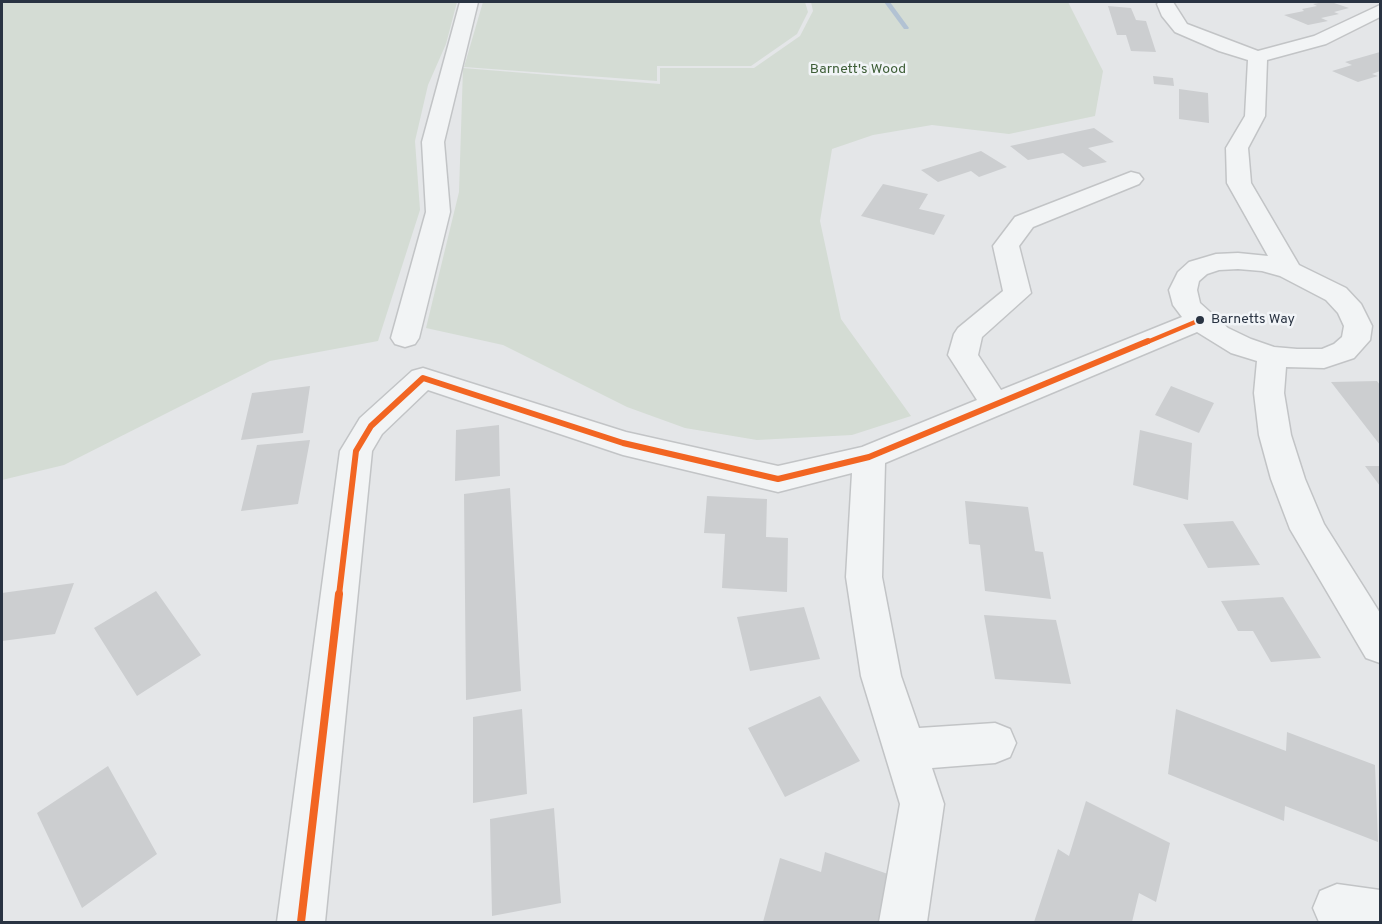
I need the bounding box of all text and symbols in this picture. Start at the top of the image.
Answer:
park label: Barnett's Wood [810,62,906,78]
place label: Barnetts Way [1211,312,1295,328]
marker: Barnetts Way [1194,314,1206,326]

